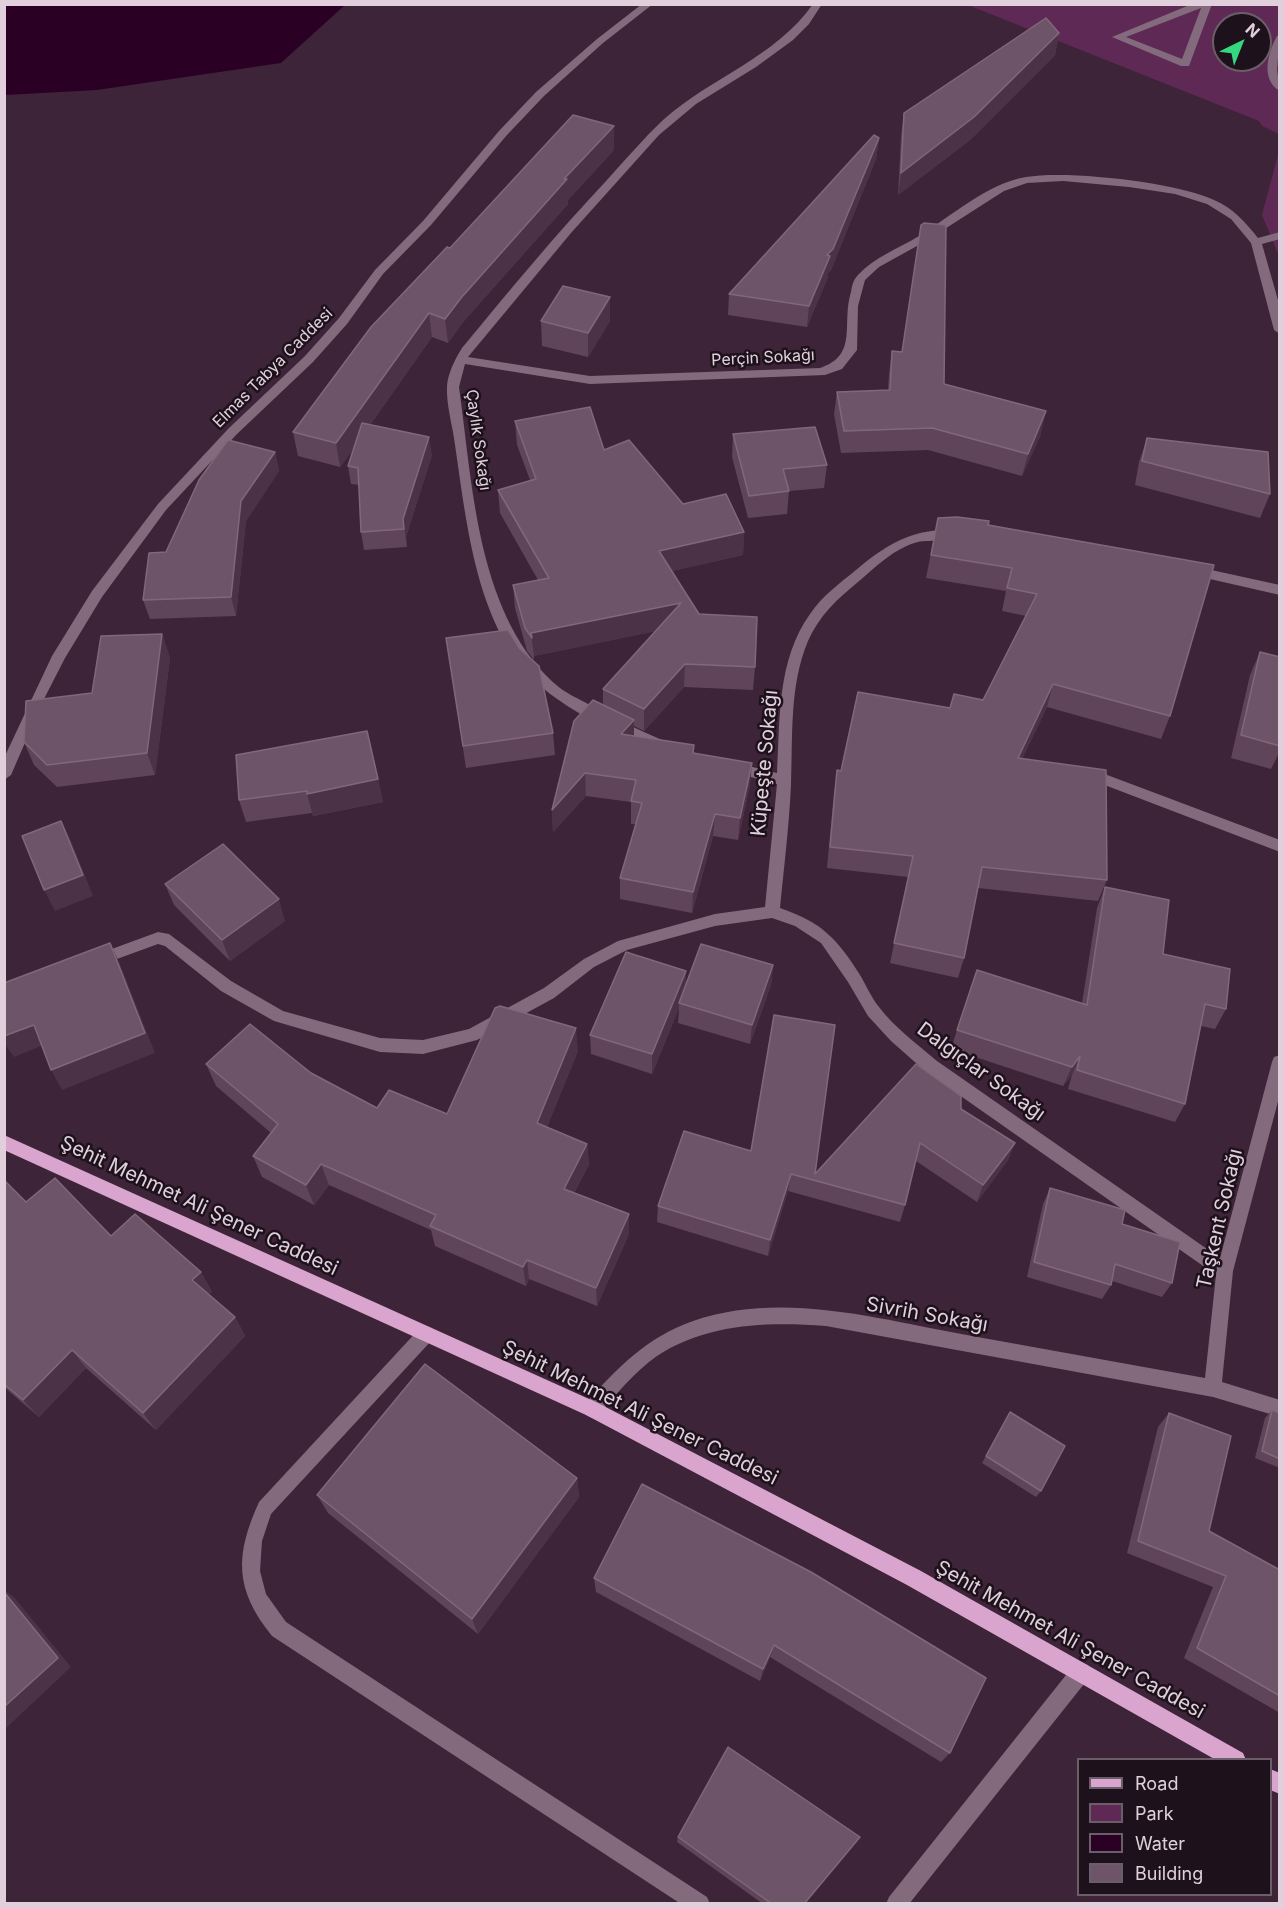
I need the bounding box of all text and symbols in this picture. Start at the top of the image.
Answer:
north arrow [1212,12,1272,72]
text: N [1242,19,1264,42]
street label: Elmas Tabya Caddesi [209,304,337,432]
street label: Perçin Sokağı [711,346,815,370]
street label: Çaylık Sokağı [461,388,495,492]
street label: Küpeşte Sokağı [747,689,783,837]
street label: Dalgıçlar Sokağı [912,1017,1050,1127]
street label: Şehit Mehmet Ali Şener Caddesi [56,1131,342,1281]
street label: Taşkent Sokağı [1192,1146,1248,1292]
street label: Sivrih Sokağı [864,1292,990,1338]
street label: Şehit Mehmet Ali Şener Caddesi [498,1336,782,1490]
street label: Şehit Mehmet Ali Şener Caddesi [931,1556,1209,1724]
legend [1077,1758,1272,1896]
text: Road [1135,1773,1178,1794]
text: Park [1135,1803,1174,1824]
text: Water [1135,1833,1185,1854]
text: Building [1135,1863,1203,1884]

